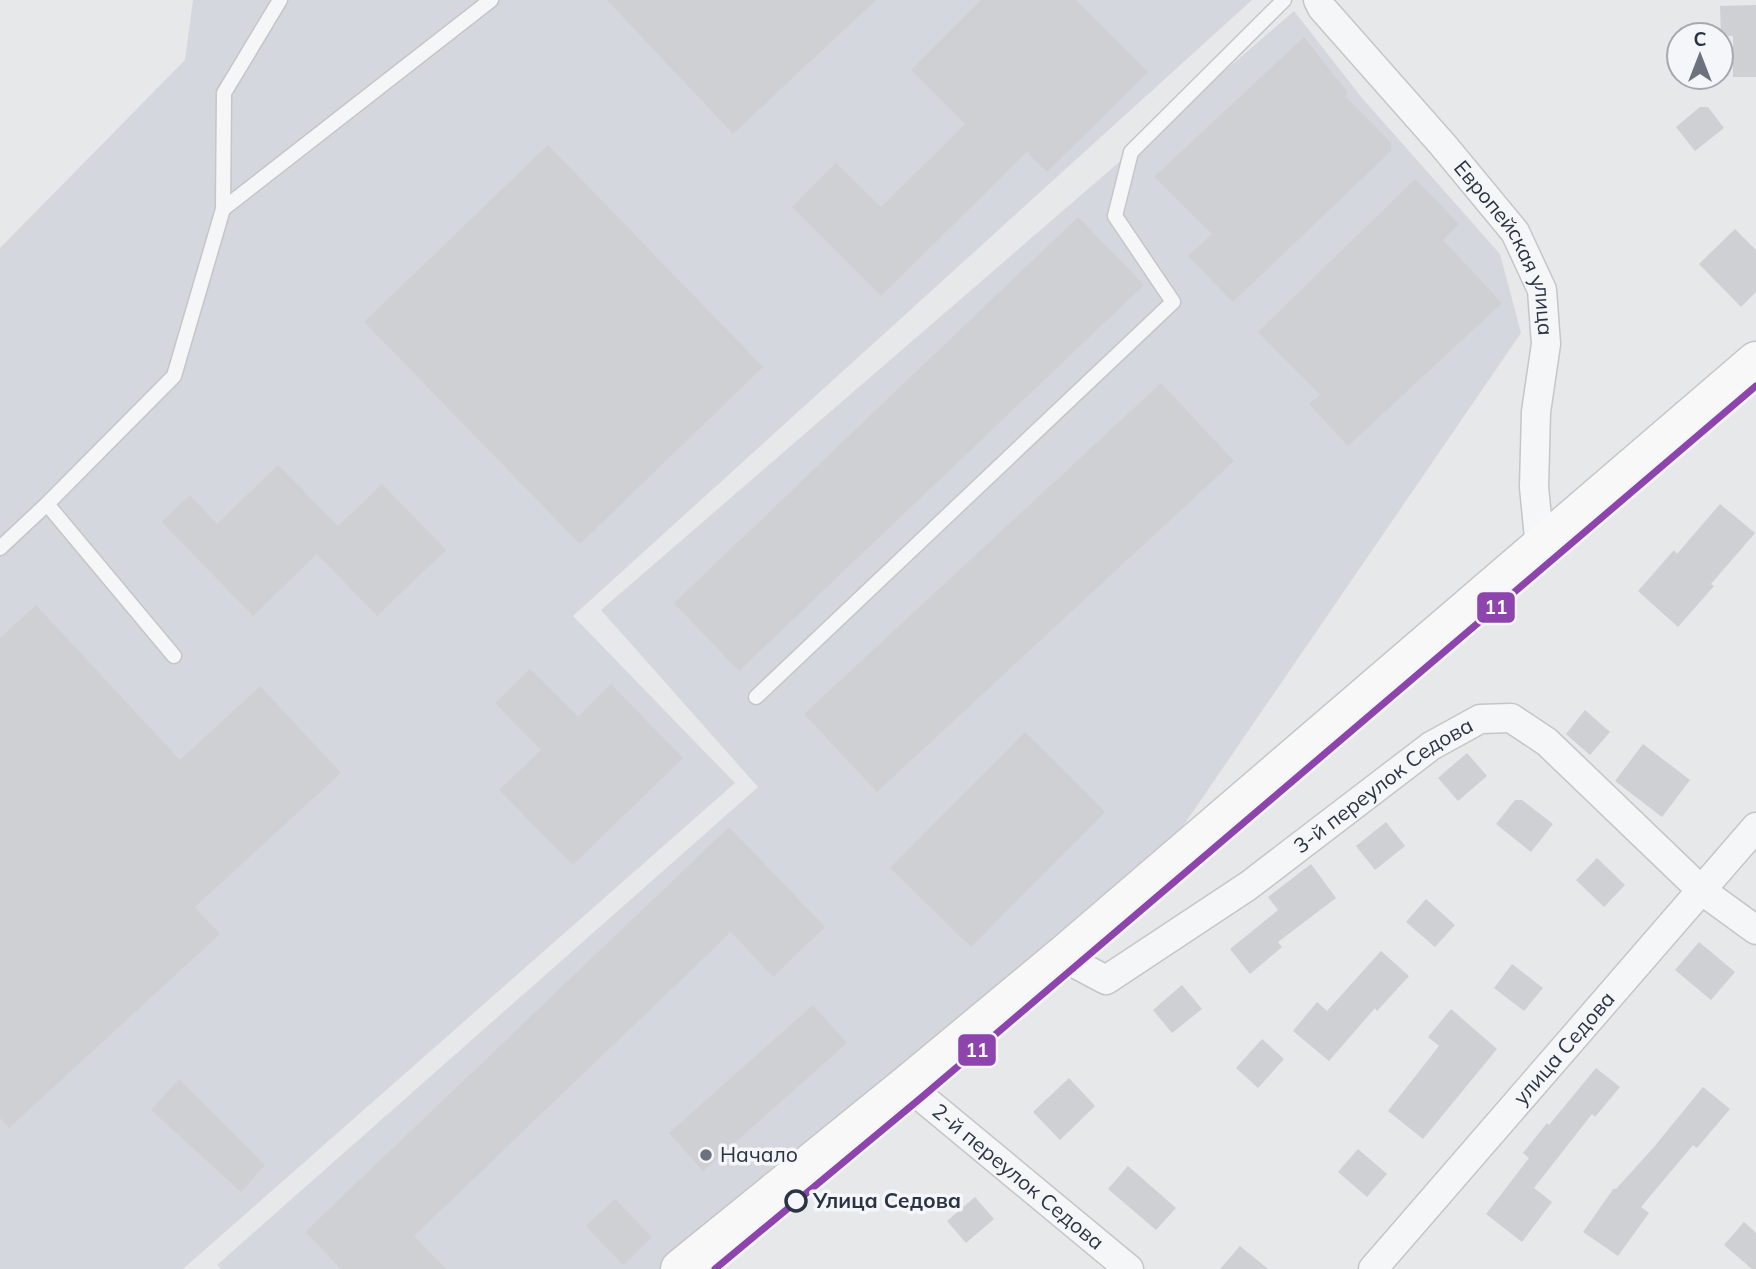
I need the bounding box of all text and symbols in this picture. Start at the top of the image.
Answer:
north arrow [1665,21,1735,91]
text: С [1693,27,1707,51]
street label: Европейская улица [1449,155,1559,336]
line badge: 11 [1476,591,1516,624]
text: 11 [1485,595,1507,619]
street label: 3-й переулок Седова [1288,711,1477,858]
street label: улица Седова [1507,985,1620,1110]
line badge: 11 [957,1033,997,1067]
text: 11 [966,1038,988,1062]
street label: 2-й переулок Седова [927,1097,1110,1255]
place label: Начало [720,1141,798,1167]
marker: Начало [698,1147,714,1163]
place label: Улица Седова [812,1187,961,1213]
marker: Улица Седова [785,1190,807,1212]

